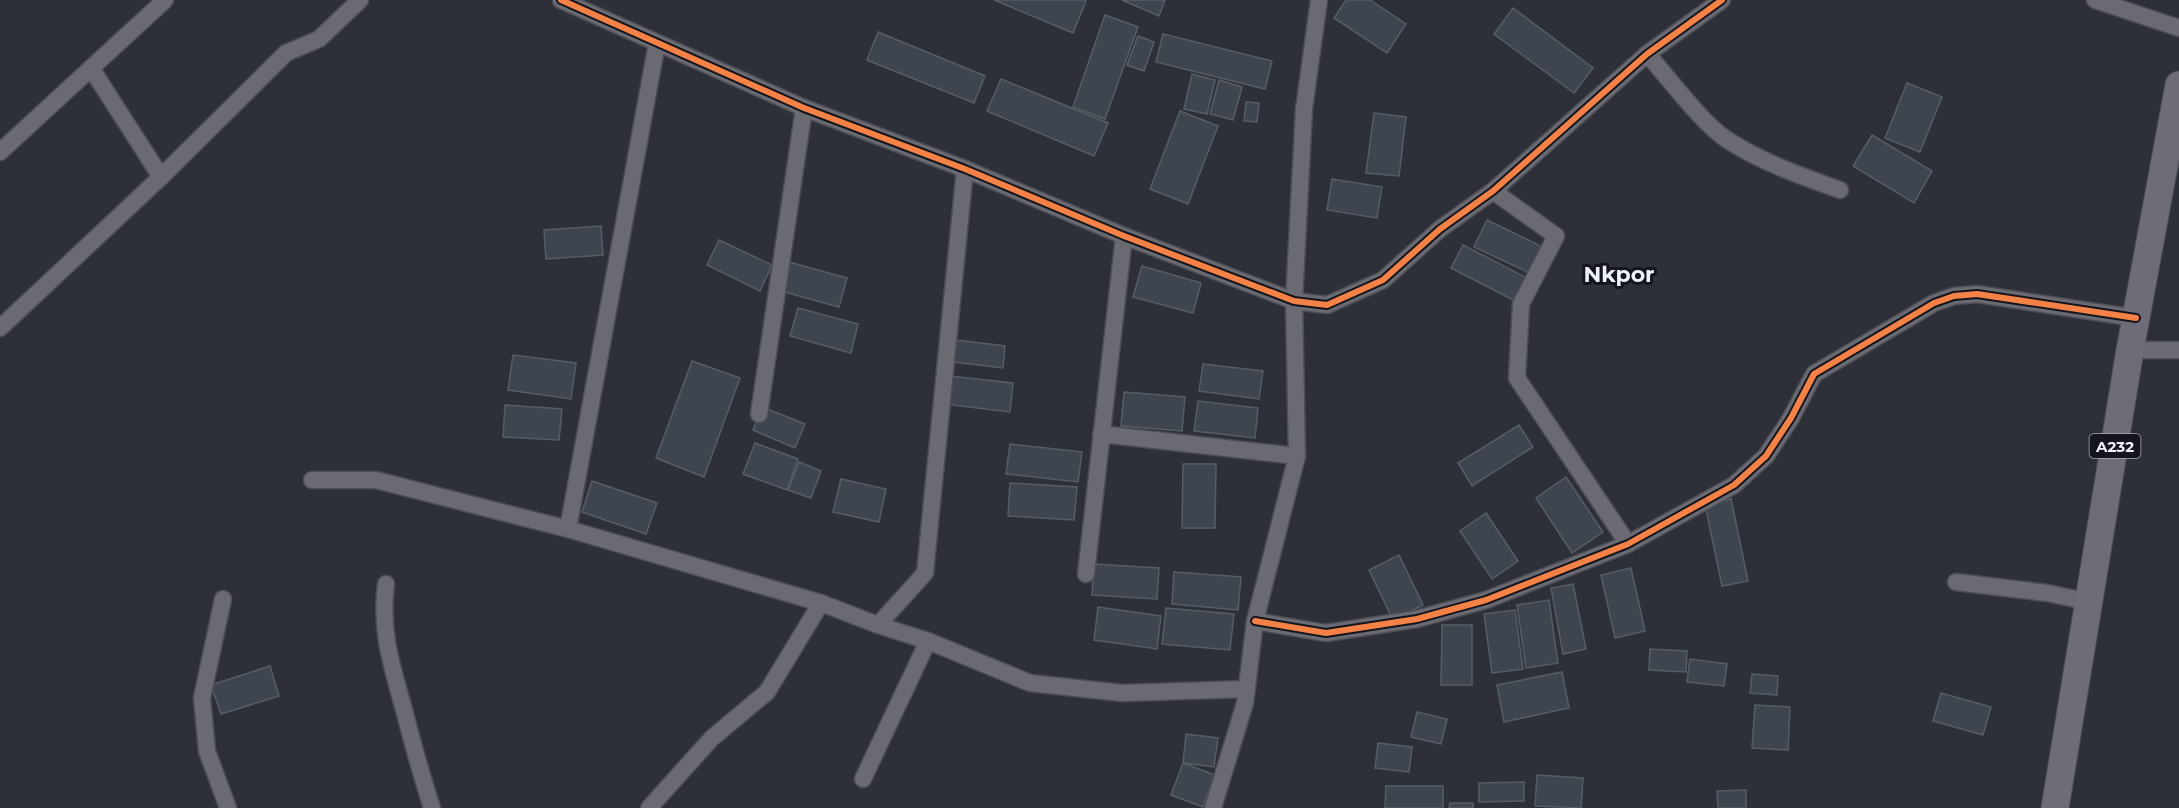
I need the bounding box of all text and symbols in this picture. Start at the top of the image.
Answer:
district label: Nkpor [1583,261,1655,288]
road number: A232 [2090,434,2140,458]

